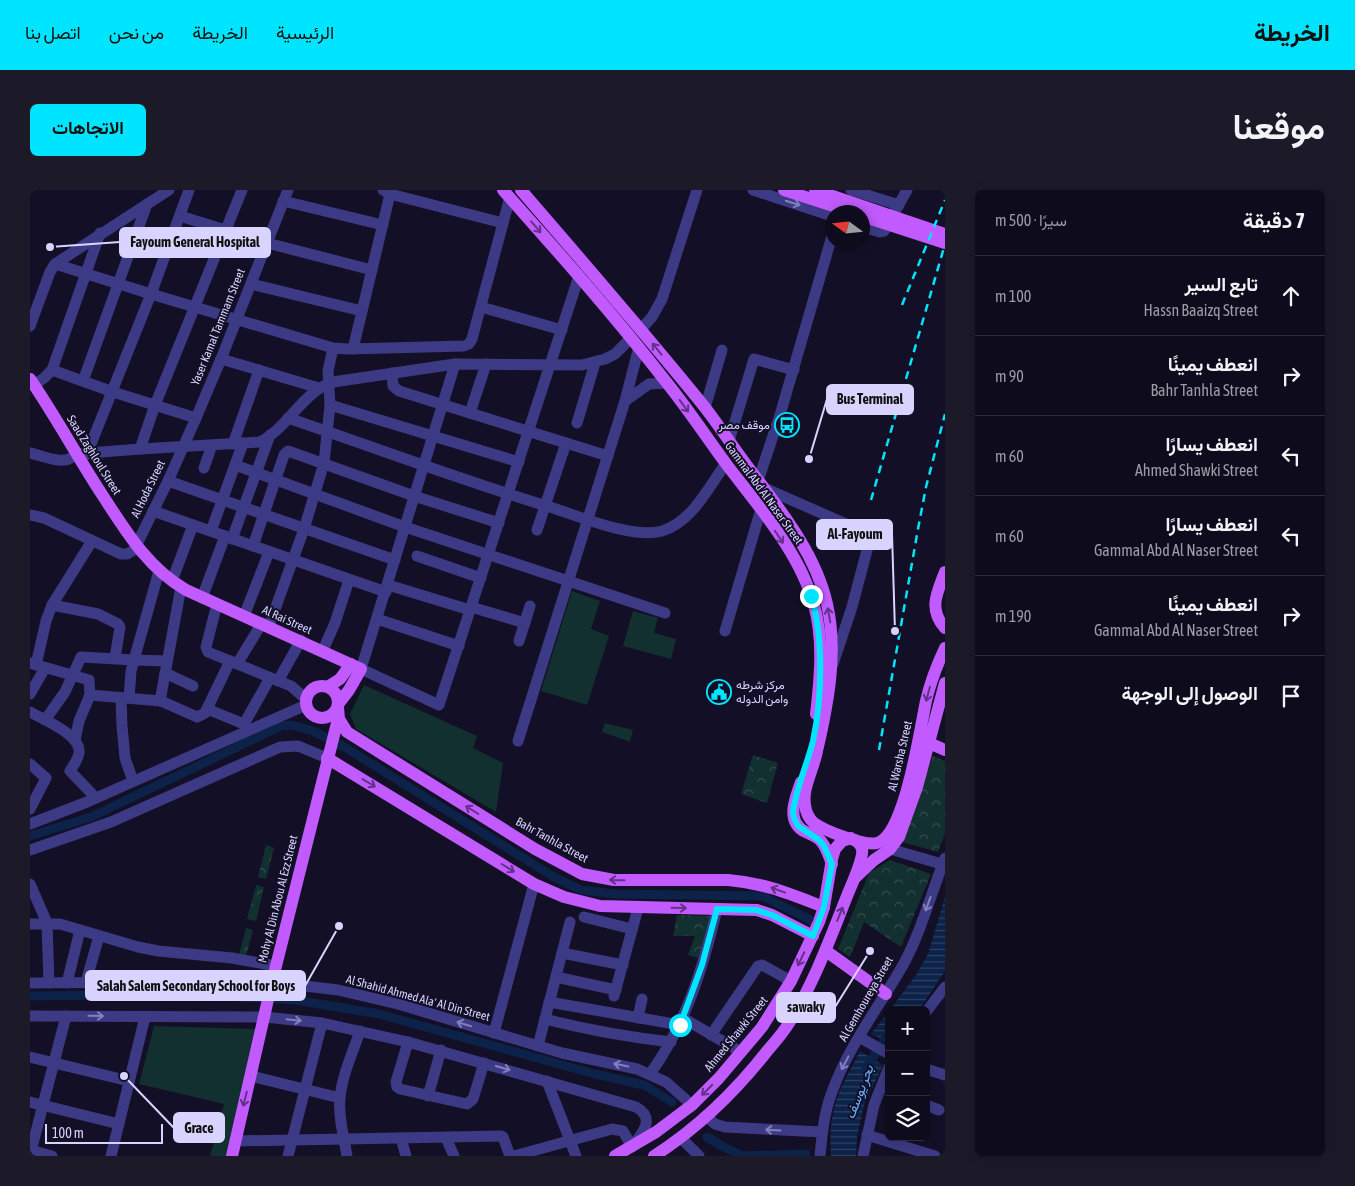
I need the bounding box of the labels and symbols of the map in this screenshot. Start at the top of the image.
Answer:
one-way arrow [784,199,800,208]
north arrow [825,205,870,250]
one-way arrow [530,220,541,233]
callout: Fayoum General Hospital [120,228,270,257]
text: Fayoum General Hospital [130,234,260,250]
street label: Yaser Kamal Tammam Street [188,266,248,387]
one-way arrow [652,343,663,356]
callout: Bus Terminal [827,385,913,414]
text: Bus Terminal [837,391,903,407]
one-way arrow [679,398,689,412]
bus stop icon: موقف مصر [774,412,800,438]
street label: Saad Zaghloul Street [64,413,124,498]
place label: موقف مصر [718,418,770,433]
street label: Gammal Abd Al Naser Street [722,439,806,547]
street label: Al Hoda Street [128,457,168,520]
callout: Al-Fayoum [817,520,892,549]
text: Al-Fayoum [827,526,883,542]
one-way arrow [774,530,785,544]
route end [800,585,823,608]
street label: Al Rai Street [260,603,315,637]
one-way arrow [824,608,834,624]
place label: مركز شرطه وامن الدوله [736,678,788,707]
public building icon: مركز شرطه وامن الدوله [706,679,732,705]
one-way arrow [923,686,932,702]
street label: Al Warsha Street [885,719,915,793]
one-way arrow [361,779,375,789]
one-way arrow [466,805,480,815]
street label: Bahr Tanhla Street [513,814,591,866]
street label: Mohy Al Din Abou Al Ezz Street [255,833,301,964]
one-way arrow [500,863,514,873]
one-way arrow [609,875,626,885]
one-way arrow [771,885,786,894]
one-way arrow [923,896,932,911]
one-way arrow [670,903,687,913]
one-way arrow [836,907,845,922]
one-way arrow [796,952,806,967]
street label: Al Gemhoureya Street [836,954,896,1044]
callout: Salah Salem Secondary School for Boys [86,971,305,1000]
street label: Al Shahid Ahmed Ala' Al Din Street [345,972,492,1024]
text: Salah Salem Secondary School for Boys [97,978,295,994]
street label: Ahmed Shawki Street [702,993,771,1074]
callout: sawaky [777,993,835,1022]
text: sawaky [787,999,825,1015]
one-way arrow [88,1012,104,1021]
route start [669,1014,692,1037]
one-way arrow [285,1015,301,1025]
one-way arrow [456,1018,472,1028]
one-way arrow [840,1056,850,1071]
one-way arrow [613,1060,629,1070]
water label: بحر يوسف [841,1062,878,1122]
one-way arrow [494,1064,510,1073]
one-way arrow [701,1084,713,1097]
one-way arrow [240,1090,249,1106]
callout: Grace [174,1113,224,1142]
text: Grace [184,1120,214,1136]
scale bar [45,1121,162,1144]
one-way arrow [765,1125,781,1134]

